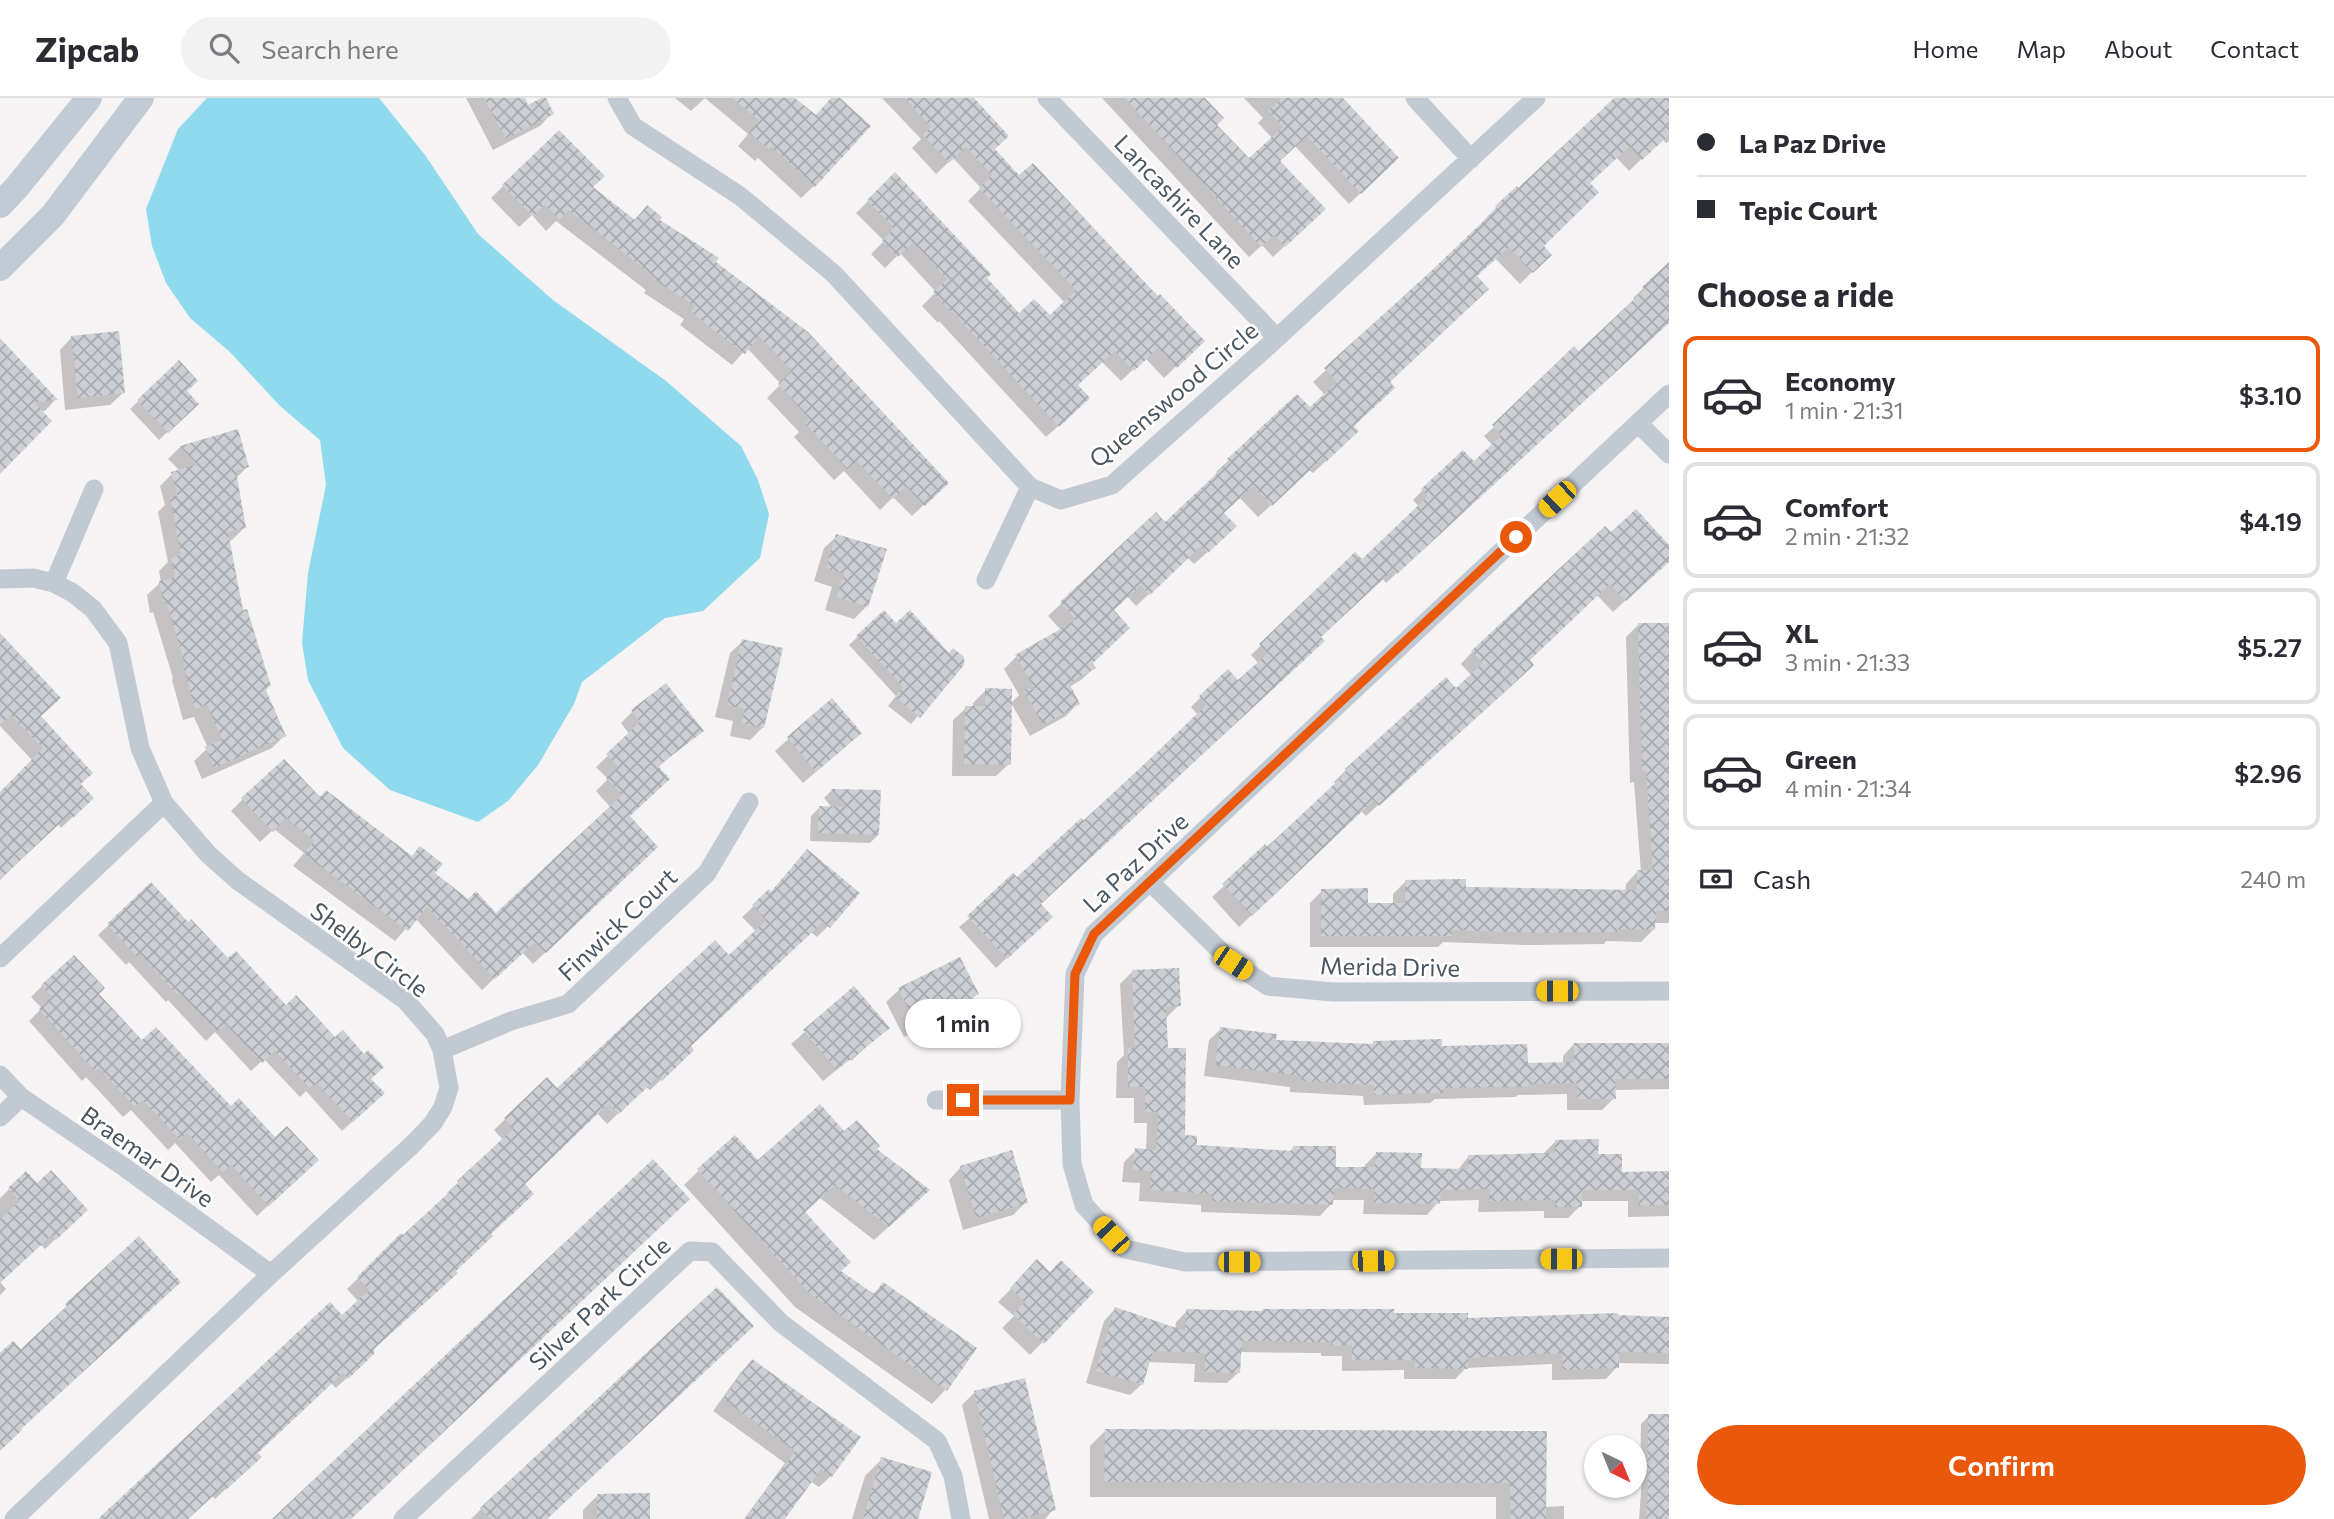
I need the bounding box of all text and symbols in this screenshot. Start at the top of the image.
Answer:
search box [181,17,671,80]
text: Zipcab [35,28,139,69]
icon: search [205,29,243,67]
text: Search here [261,33,399,64]
text: Home [1913,34,1979,63]
text: Map [2017,34,2066,63]
text: About [2104,34,2172,63]
text: Contact [2210,34,2299,63]
text: La Paz Drive [1739,127,1886,158]
street label: Lancashire Lane [1109,128,1251,274]
text: Tepic Court [1739,194,1878,225]
text: Choose a ride [1697,274,1894,314]
street label: Queenswood Circle [1083,315,1263,473]
icon: car [1701,363,1764,426]
text: Economy [1785,365,1896,396]
text: $3.10 [2239,379,2302,410]
text: 1 min · 21:31 [1785,396,1904,424]
car [1535,477,1580,521]
icon: car [1701,489,1764,552]
text: Comfort [1785,491,1888,522]
text: $4.19 [2239,505,2302,536]
route start [1500,521,1532,553]
text: 2 min · 21:32 [1785,522,1909,550]
icon: car [1701,615,1764,678]
text: XL [1785,617,1819,648]
text: $5.27 [2237,631,2302,662]
text: 3 min · 21:33 [1785,648,1910,676]
icon: car [1701,741,1764,804]
text: Green [1785,743,1857,774]
text: $2.96 [2234,757,2302,788]
text: 4 min · 21:34 [1785,774,1912,802]
street label: La Paz Drive [1076,806,1194,918]
icon: cash [1697,860,1735,898]
street label: Finwick Court [552,862,683,986]
text: Cash [1753,863,1811,894]
text: 240 m [2240,865,2306,893]
street label: Shelby Circle [305,895,435,1003]
car [1210,943,1257,983]
street label: Merida Drive [1320,950,1460,982]
car [1537,981,1579,1002]
callout: 1 min [905,998,1021,1048]
text: 1 min [936,1009,990,1037]
route end [947,1084,979,1116]
street label: Braemar Drive [76,1099,220,1213]
car [1089,1212,1134,1258]
street label: Silver Park Circle [522,1230,676,1376]
car [1541,1249,1583,1270]
car [1352,1250,1395,1272]
car [1219,1252,1261,1273]
button: Confirm [1697,1425,2306,1505]
north arrow [1584,1435,1647,1498]
map controls [1584,1435,1647,1498]

